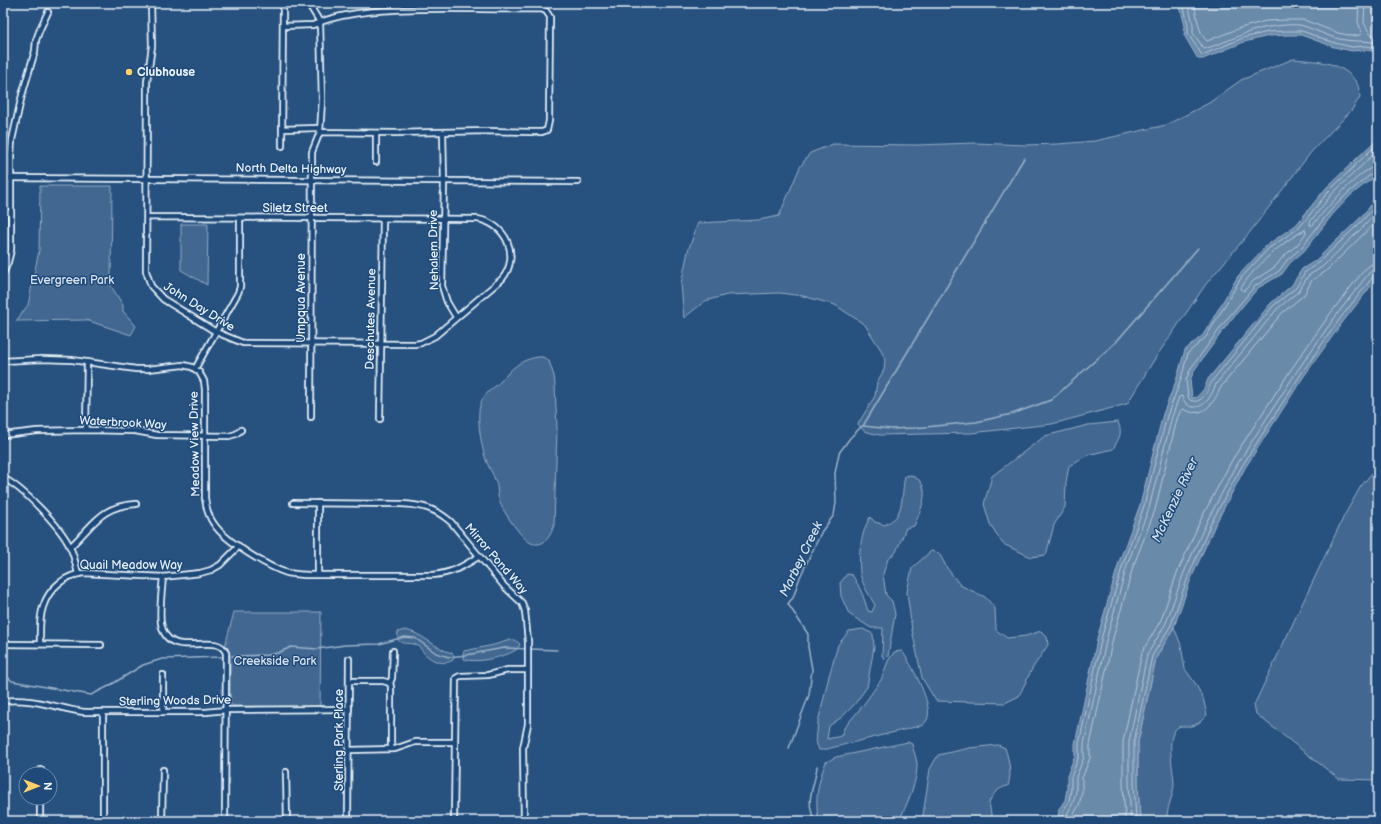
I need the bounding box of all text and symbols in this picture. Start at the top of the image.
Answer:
place label: Clubhouse [137,65,195,80]
marker: Clubhouse [124,67,134,77]
street label: North Delta Highway [235,161,347,177]
street label: Siletz Street [262,201,328,216]
street label: Nehalem Drive [426,210,442,290]
street label: Umpqua Avenue [294,253,309,343]
street label: Deschutes Avenue [363,268,379,370]
park label: Evergreen Park [30,273,114,288]
street label: John Day Drive [161,279,237,335]
street label: Meadow View Drive [187,391,203,497]
street label: Waterbrook Way [79,413,168,433]
water label: McKenzie River [1148,454,1202,545]
water label: Marbey Creek [776,518,826,599]
street label: Mirror Pond Way [461,521,531,598]
street label: Quail Meadow Way [80,558,183,573]
park label: Creekside Park [234,654,317,669]
street label: Sterling Park Place [332,689,347,791]
street label: Sterling Woods Drive [119,693,231,709]
north arrow [18,766,58,806]
text: N [41,782,54,790]

